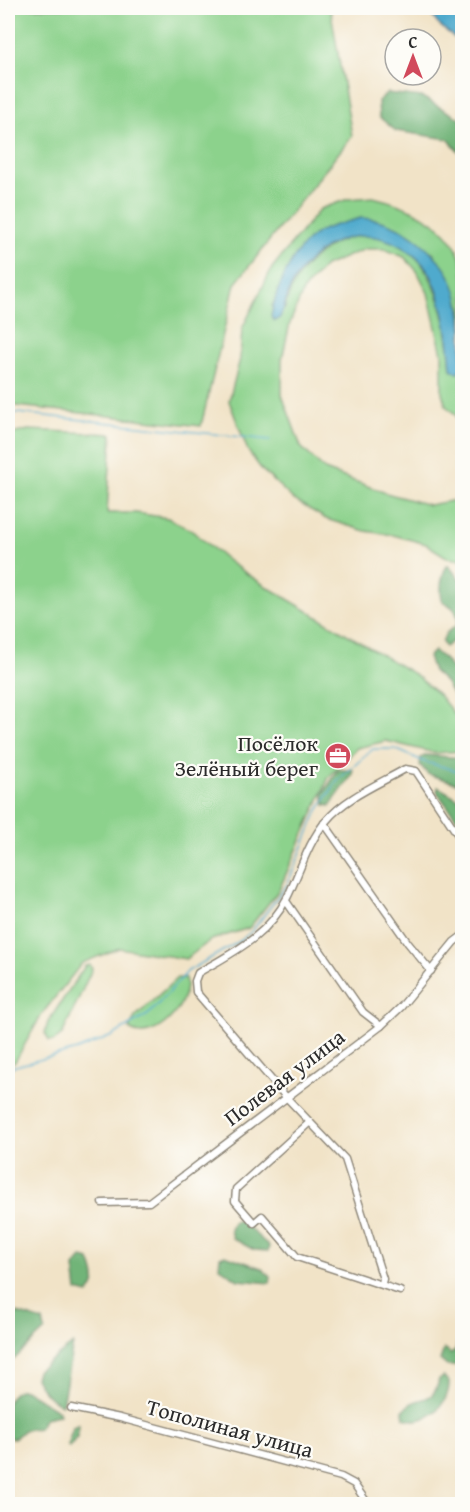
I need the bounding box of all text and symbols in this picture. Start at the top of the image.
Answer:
north arrow [383,27,443,87]
text: С [408,30,418,54]
place label: Посёлок Зелёный берег [175,727,319,784]
office icon: Посёлок Зелёный берег [323,741,353,771]
street label: Полевая улица [217,1020,352,1133]
street label: Тополиная улица [143,1390,317,1466]

